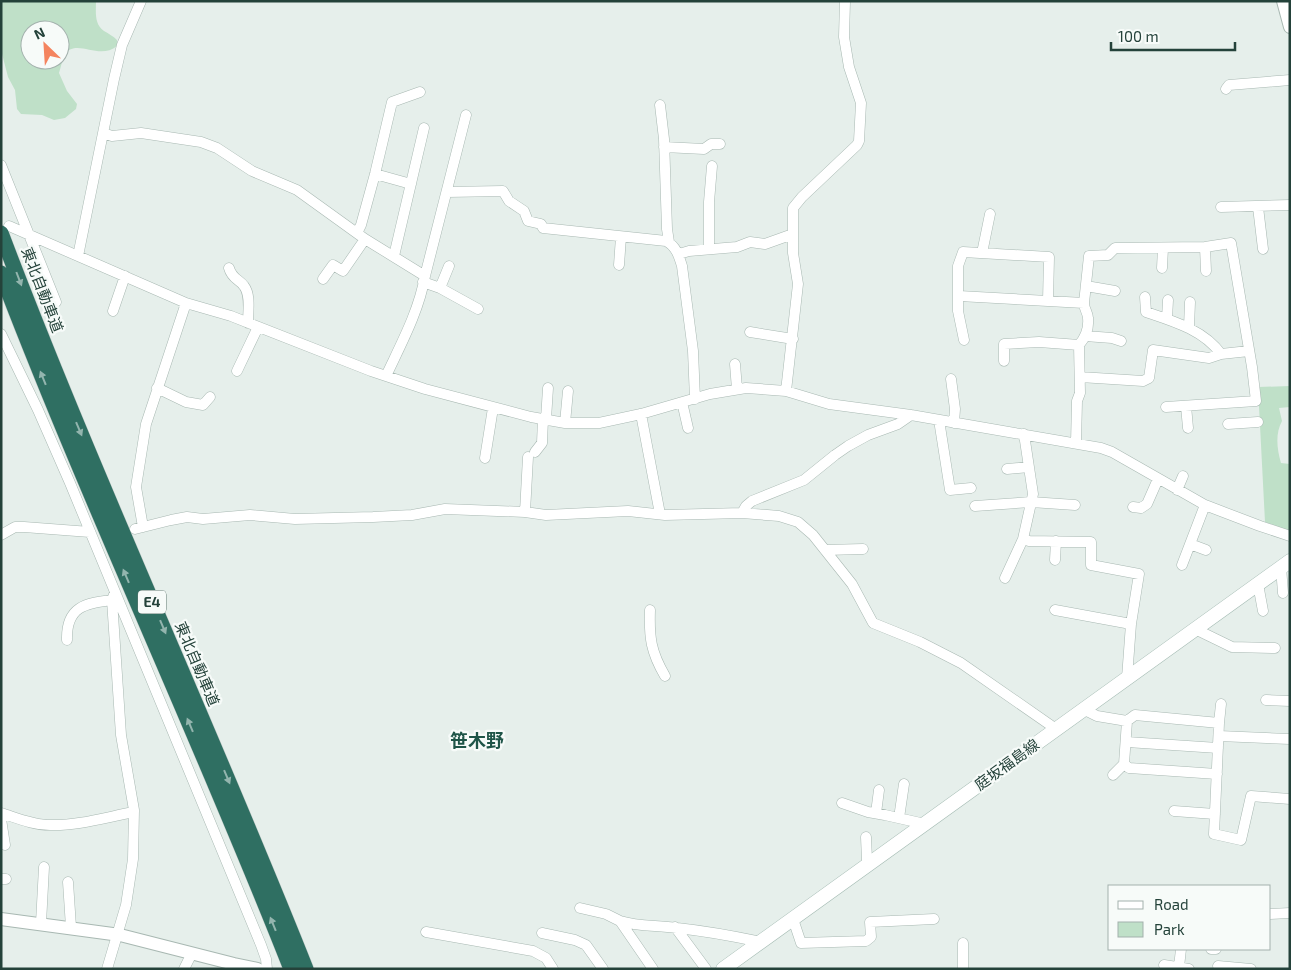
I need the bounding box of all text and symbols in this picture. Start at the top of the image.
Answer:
north arrow [20,20,70,70]
scale bar [1111,20,1235,52]
text: N [31,23,47,43]
text: 100 m [1118,27,1159,45]
street label: 東北自動車道 [18,244,67,335]
one-way arrow [15,271,23,286]
one-way arrow [38,371,46,385]
one-way arrow [76,422,83,437]
one-way arrow [121,569,129,583]
road number: E4 [138,590,166,614]
street label: 東北自動車道 [172,619,224,709]
one-way arrow [159,620,167,634]
one-way arrow [185,718,193,732]
district label: 笹木野 [450,729,504,751]
street label: 庭坂福島線 [971,735,1042,794]
one-way arrow [223,770,231,785]
legend [1108,885,1271,950]
text: Road [1154,895,1189,913]
one-way arrow [269,916,276,931]
text: Park [1154,920,1185,938]

